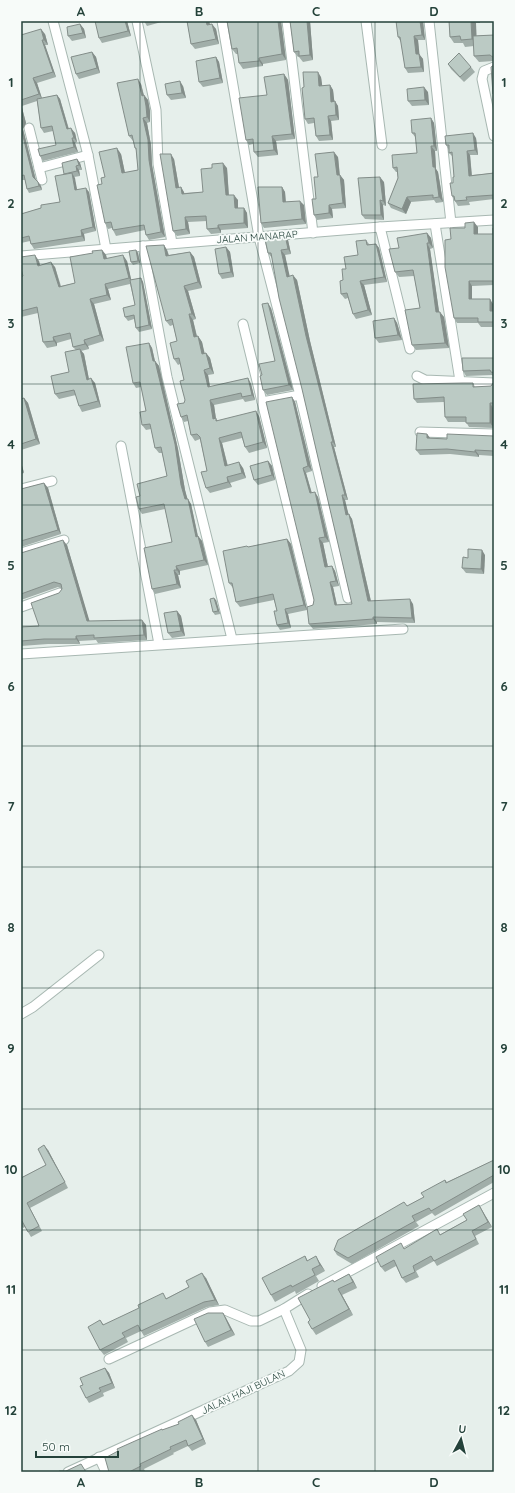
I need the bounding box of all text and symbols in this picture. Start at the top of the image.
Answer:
text: A [77,3,86,19]
text: B [195,3,203,19]
text: C [312,3,320,19]
text: D [429,3,439,19]
text: 1 [8,74,14,90]
text: 1 [501,74,507,90]
text: 2 [7,195,15,211]
text: 2 [500,195,508,211]
street label: JALAN MANARAP [216,228,298,246]
text: 3 [8,315,15,331]
text: 3 [501,315,508,331]
text: 4 [7,436,15,452]
text: 4 [500,436,508,452]
text: 5 [7,557,15,573]
text: 5 [500,557,508,573]
text: 6 [7,678,15,694]
text: 6 [500,678,508,694]
text: 7 [7,798,15,814]
text: 7 [500,798,508,814]
text: 8 [7,919,15,935]
text: 8 [500,919,508,935]
text: 9 [7,1040,15,1056]
text: 9 [500,1040,508,1056]
text: 10 [4,1161,18,1177]
text: 10 [497,1161,511,1177]
text: 11 [6,1281,16,1297]
text: 11 [499,1281,509,1297]
street label: JALAN HAJI BULAN [199,1367,287,1417]
text: 12 [5,1402,17,1418]
text: 12 [498,1402,510,1418]
north arrow [441,1419,481,1459]
text: U [458,1422,467,1436]
scale bar [36,1433,118,1459]
text: 50 m [42,1439,70,1454]
text: A [77,1474,86,1490]
text: B [195,1474,203,1490]
text: C [312,1474,320,1490]
text: D [429,1474,439,1490]

